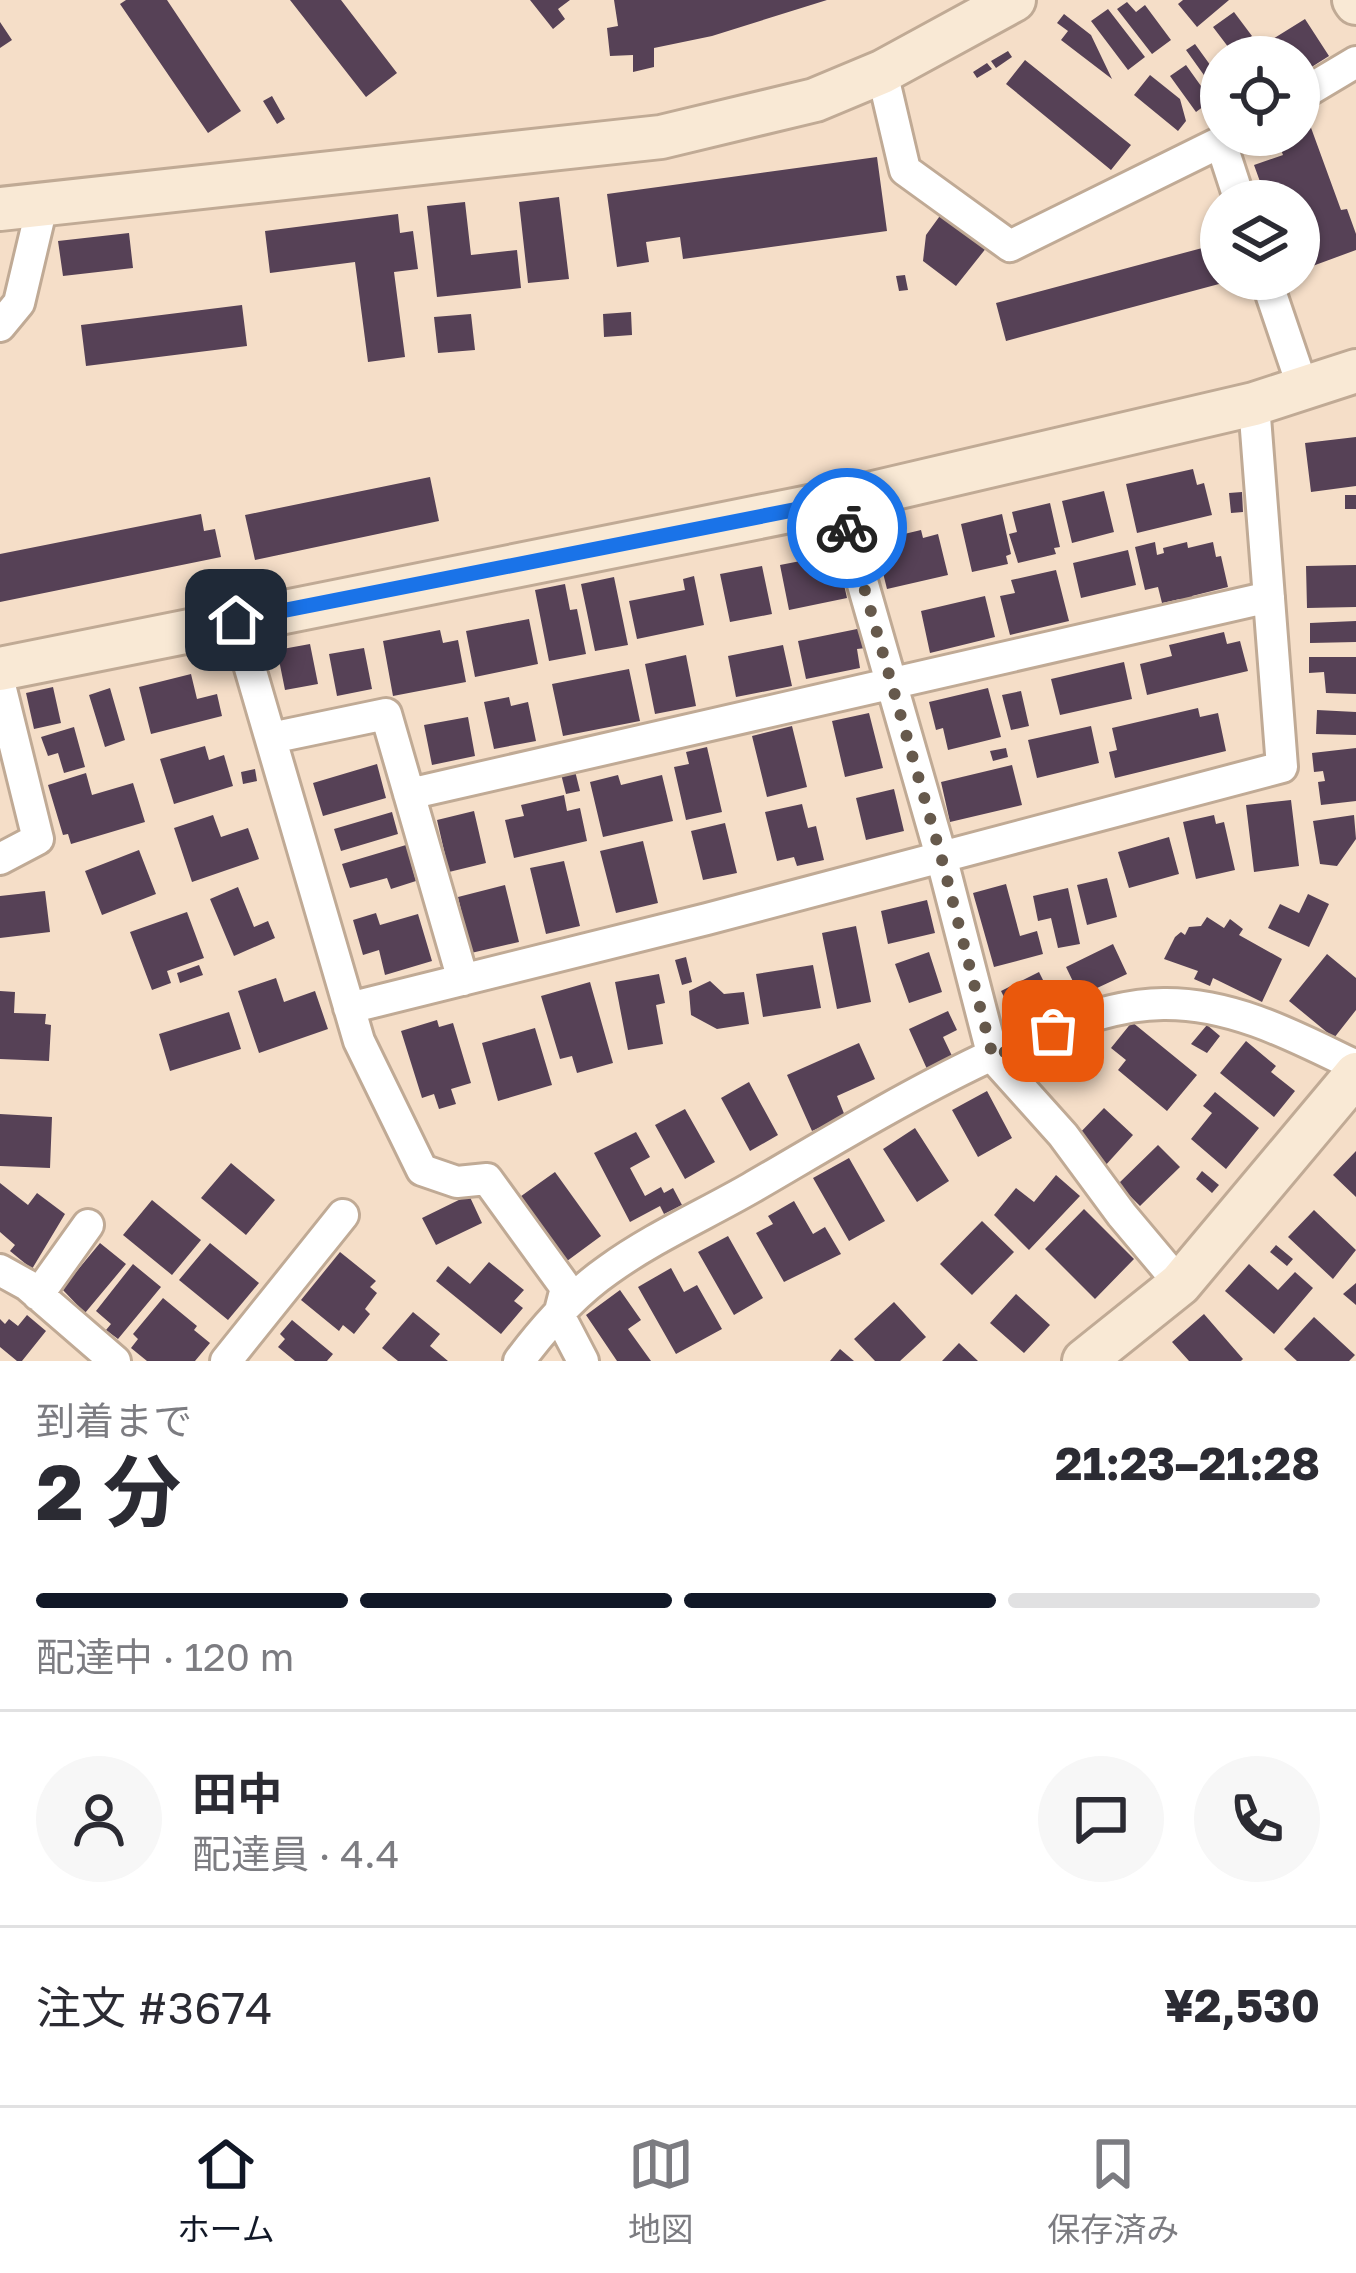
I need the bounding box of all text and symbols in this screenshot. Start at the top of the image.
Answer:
map controls [1200,36,1320,300]
button: locate [1200,36,1320,156]
button: layers [1200,180,1320,300]
courier [787,468,907,588]
icon: bike [814,495,880,561]
pin [185,569,287,671]
icon: home [203,587,269,653]
pin [1002,980,1104,1082]
icon: bag [1020,998,1086,1064]
text: 到着まで [36,1397,192,1444]
text: 21:23–21:28 [1055,1436,1320,1490]
text: 2 分 [36,1444,181,1537]
text: 配達中 · 120 m [36,1633,294,1680]
button: person [36,1756,162,1882]
button: chat [1038,1756,1164,1882]
button: phone [1194,1756,1320,1882]
text: 田中 [192,1766,282,1820]
text: 配達員 · 4.4 [192,1830,399,1877]
text: ¥2,530 [1164,1978,1320,2032]
text: 注文 #3674 [36,1980,273,2034]
tab: ホーム [177,2131,275,2251]
tab: 地図 [628,2131,694,2251]
tab: 保存済み [1047,2131,1179,2251]

